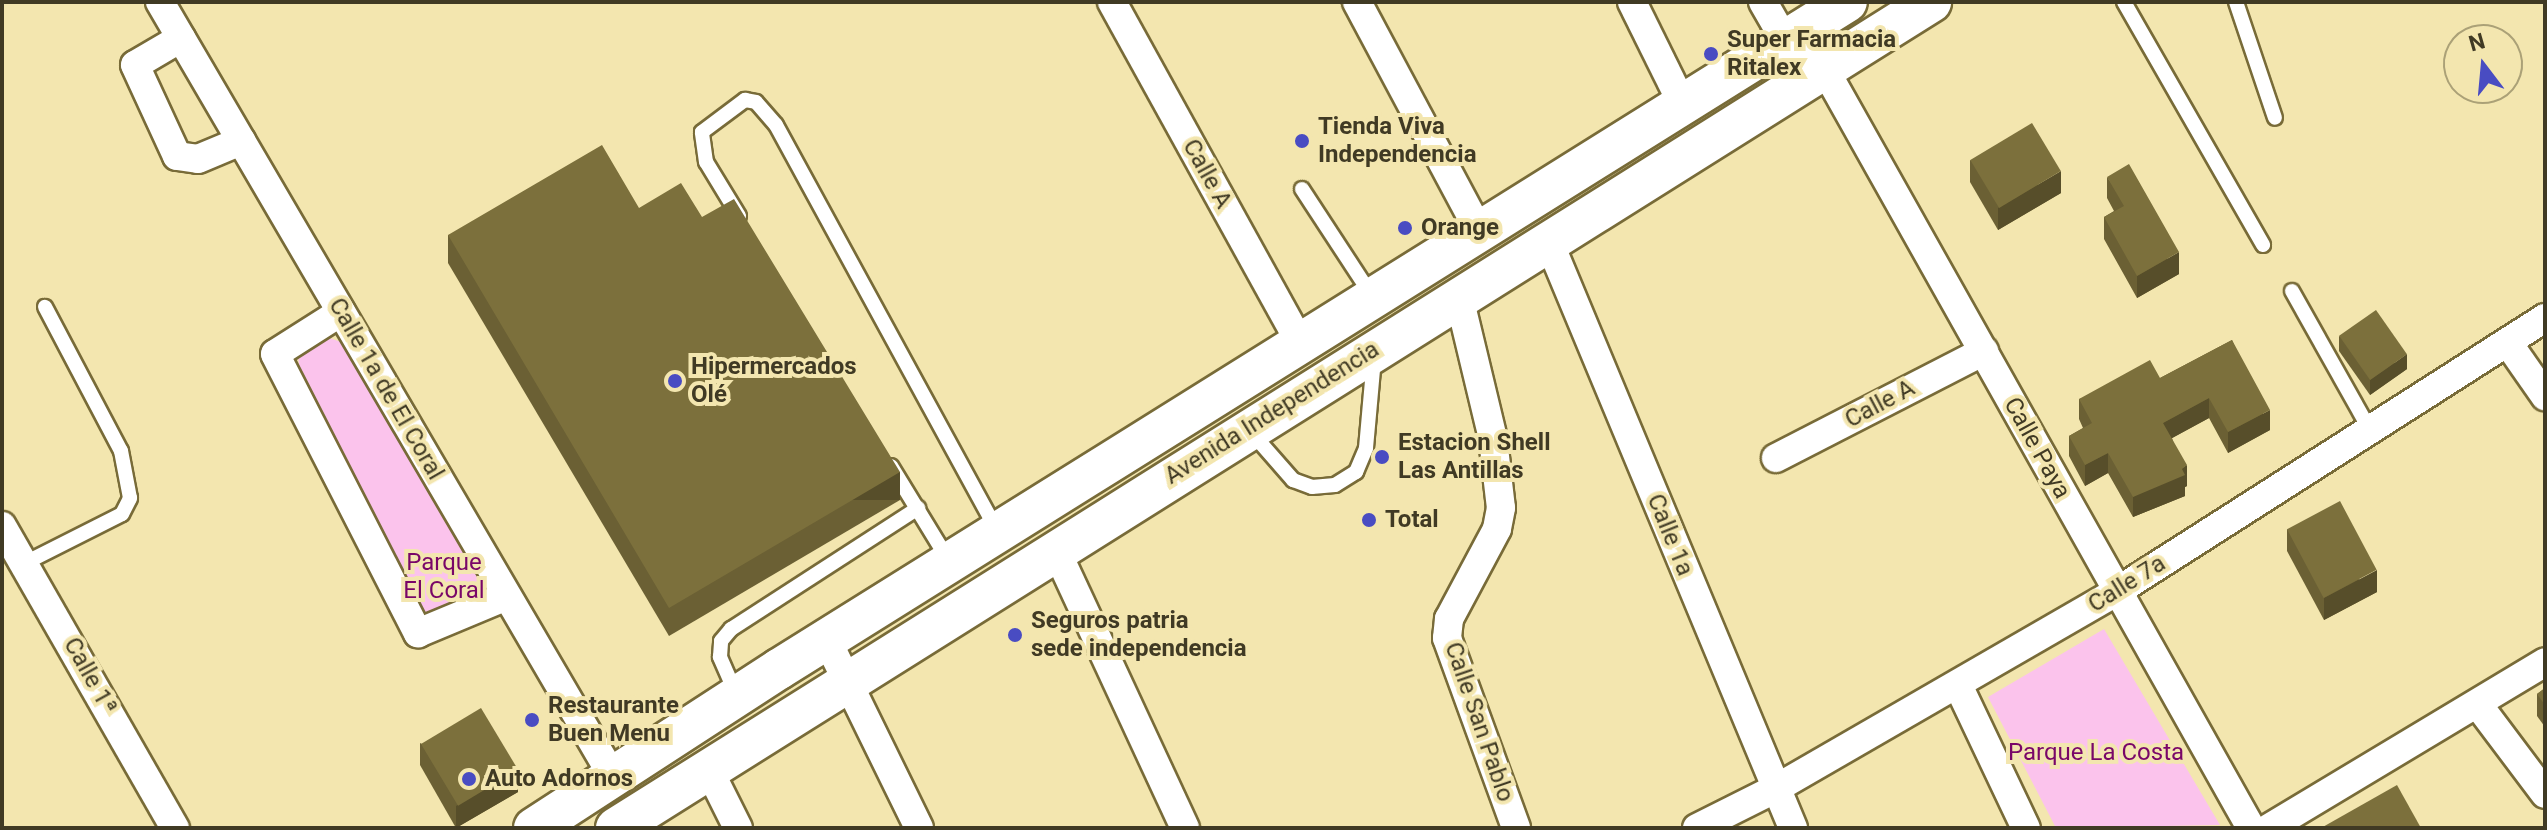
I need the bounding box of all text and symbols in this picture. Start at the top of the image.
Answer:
north arrow [2443,24,2523,104]
place label: Super Farmacia Ritalex [1727,26,1896,82]
text: N [2466,28,2488,57]
marker: Super Farmacia Ritalex [1702,45,1720,63]
place label: Tienda Viva Independencia [1318,113,1476,169]
marker: Tienda Viva Independencia [1293,132,1311,150]
street label: Calle A [1176,134,1238,214]
place label: Orange [1421,214,1499,242]
marker: Orange [1396,219,1414,237]
street label: Calle 1a de El Coral [322,293,450,485]
street label: Avenida Independencia [1159,335,1385,491]
place label: Hipermercados Olé [691,353,857,409]
marker: Hipermercados Olé [666,372,684,390]
street label: Calle A [1840,374,1920,434]
street label: Calle Paya [1997,392,2077,504]
place label: Estacion Shell Las Antillas [1398,429,1550,485]
marker: Estacion Shell Las Antillas [1373,448,1391,466]
street label: Calle 1a [1641,490,1699,580]
place label: Total [1385,506,1439,534]
marker: Total [1360,511,1378,529]
park label: Parque El Coral [403,549,485,605]
street label: Calle 7a [2083,549,2171,619]
place label: Seguros patria sede independencia [1031,607,1247,663]
marker: Seguros patria sede independencia [1006,626,1024,644]
street label: Calle 1ª [57,633,123,719]
street label: Calle San Pablo [1438,639,1520,805]
place label: Restaurante Buen Menu [548,692,679,748]
marker: Restaurante Buen Menu [523,711,541,729]
park label: Parque La Costa [2008,739,2184,767]
place label: Auto Adornos [485,765,633,793]
marker: Auto Adornos [460,770,478,788]

